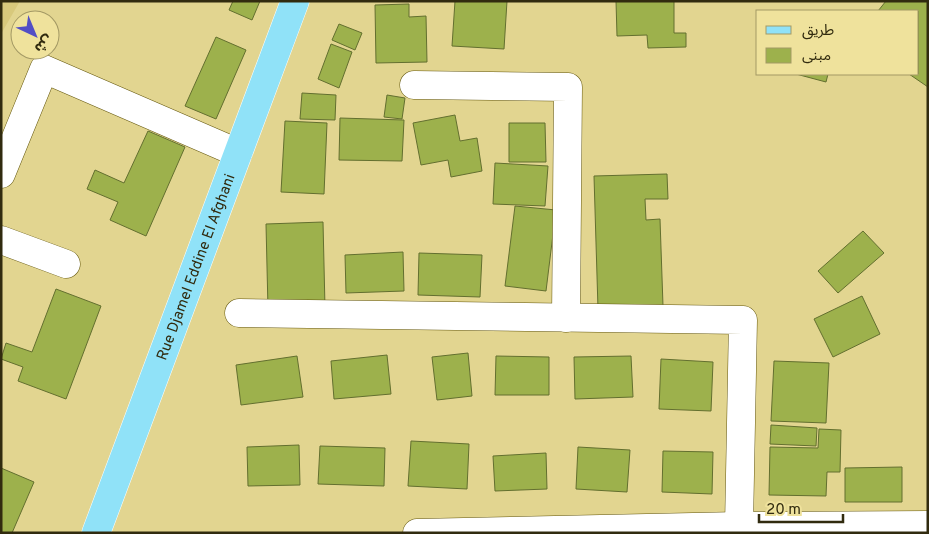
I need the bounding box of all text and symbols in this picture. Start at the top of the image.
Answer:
north arrow [10,10,60,60]
legend [756,10,919,75]
text: طريق [802,22,834,41]
text: ش [30,30,56,56]
text: مبنى [802,47,831,66]
street label: Rue Djamel Eddine El Afghani [153,172,240,363]
scale bar [759,492,843,524]
text: 20 m [766,501,801,520]

